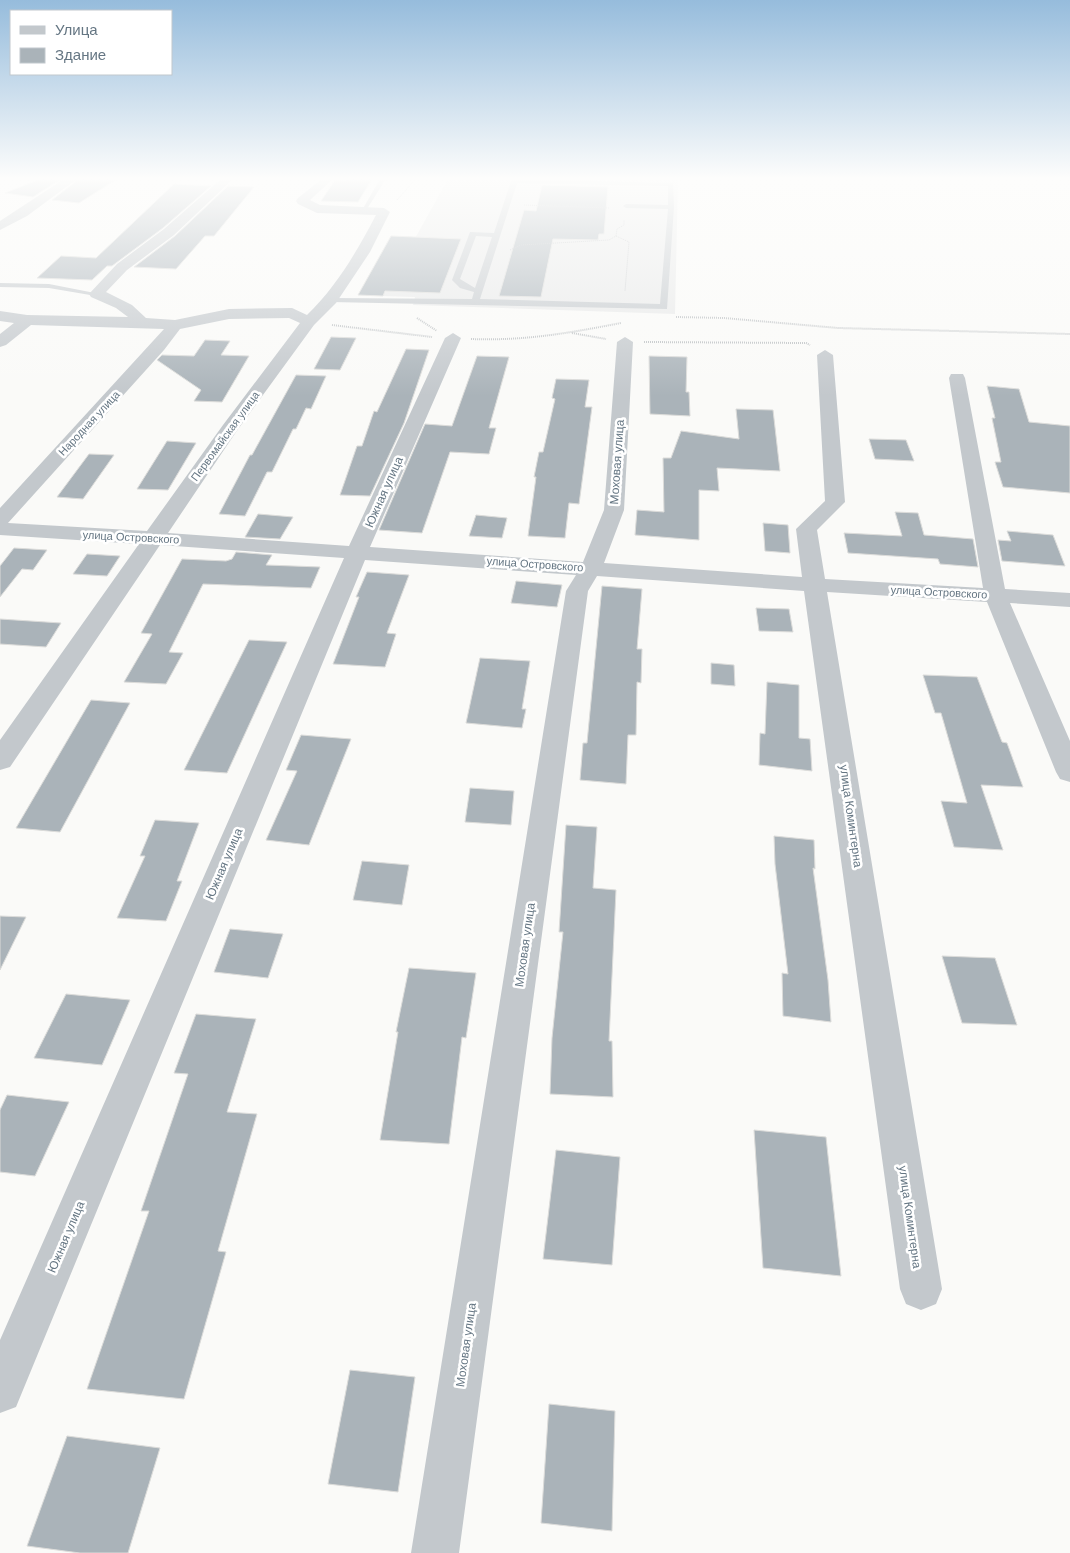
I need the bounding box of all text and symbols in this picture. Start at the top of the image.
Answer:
legend [10,10,172,75]
text: Улица [55,21,98,38]
text: Здание [55,46,106,63]
street label: Народная улица [56,388,123,458]
street label: Первомайская улица [188,388,262,483]
street label: Моховая улица [607,419,627,505]
street label: Южная улица [362,454,406,530]
street label: улица Островского [82,528,180,546]
street label: улица Островского [486,555,584,573]
street label: улица Островского [890,583,988,601]
street label: улица Коминтерна [837,764,865,869]
street label: Южная улица [203,826,245,902]
street label: Моховая улица [512,902,538,988]
street label: улица Коминтерна [896,1165,924,1270]
street label: Южная улица [45,1199,87,1275]
street label: Моховая улица [453,1302,479,1388]

